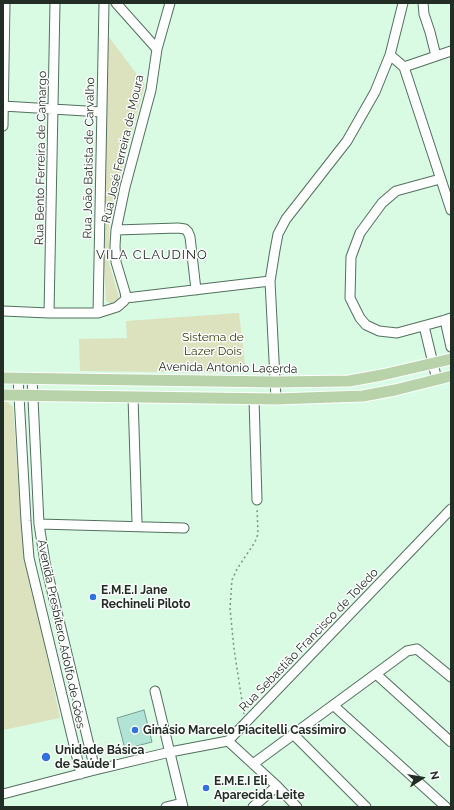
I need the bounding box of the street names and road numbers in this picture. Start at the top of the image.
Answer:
street label: Rua Bento Ferreira de Camargo [32,71,50,245]
street label: Rua José Ferreira de Moura [99,74,147,224]
street label: Rua João Batista de Carvalho [80,77,98,239]
street label: Avenida Antonio Lacerda [159,360,297,376]
street label: Avenida Presbítero Adolfo de Góes [34,538,88,730]
street label: Rua Sebastião Francisco de Toledo [237,565,381,715]

